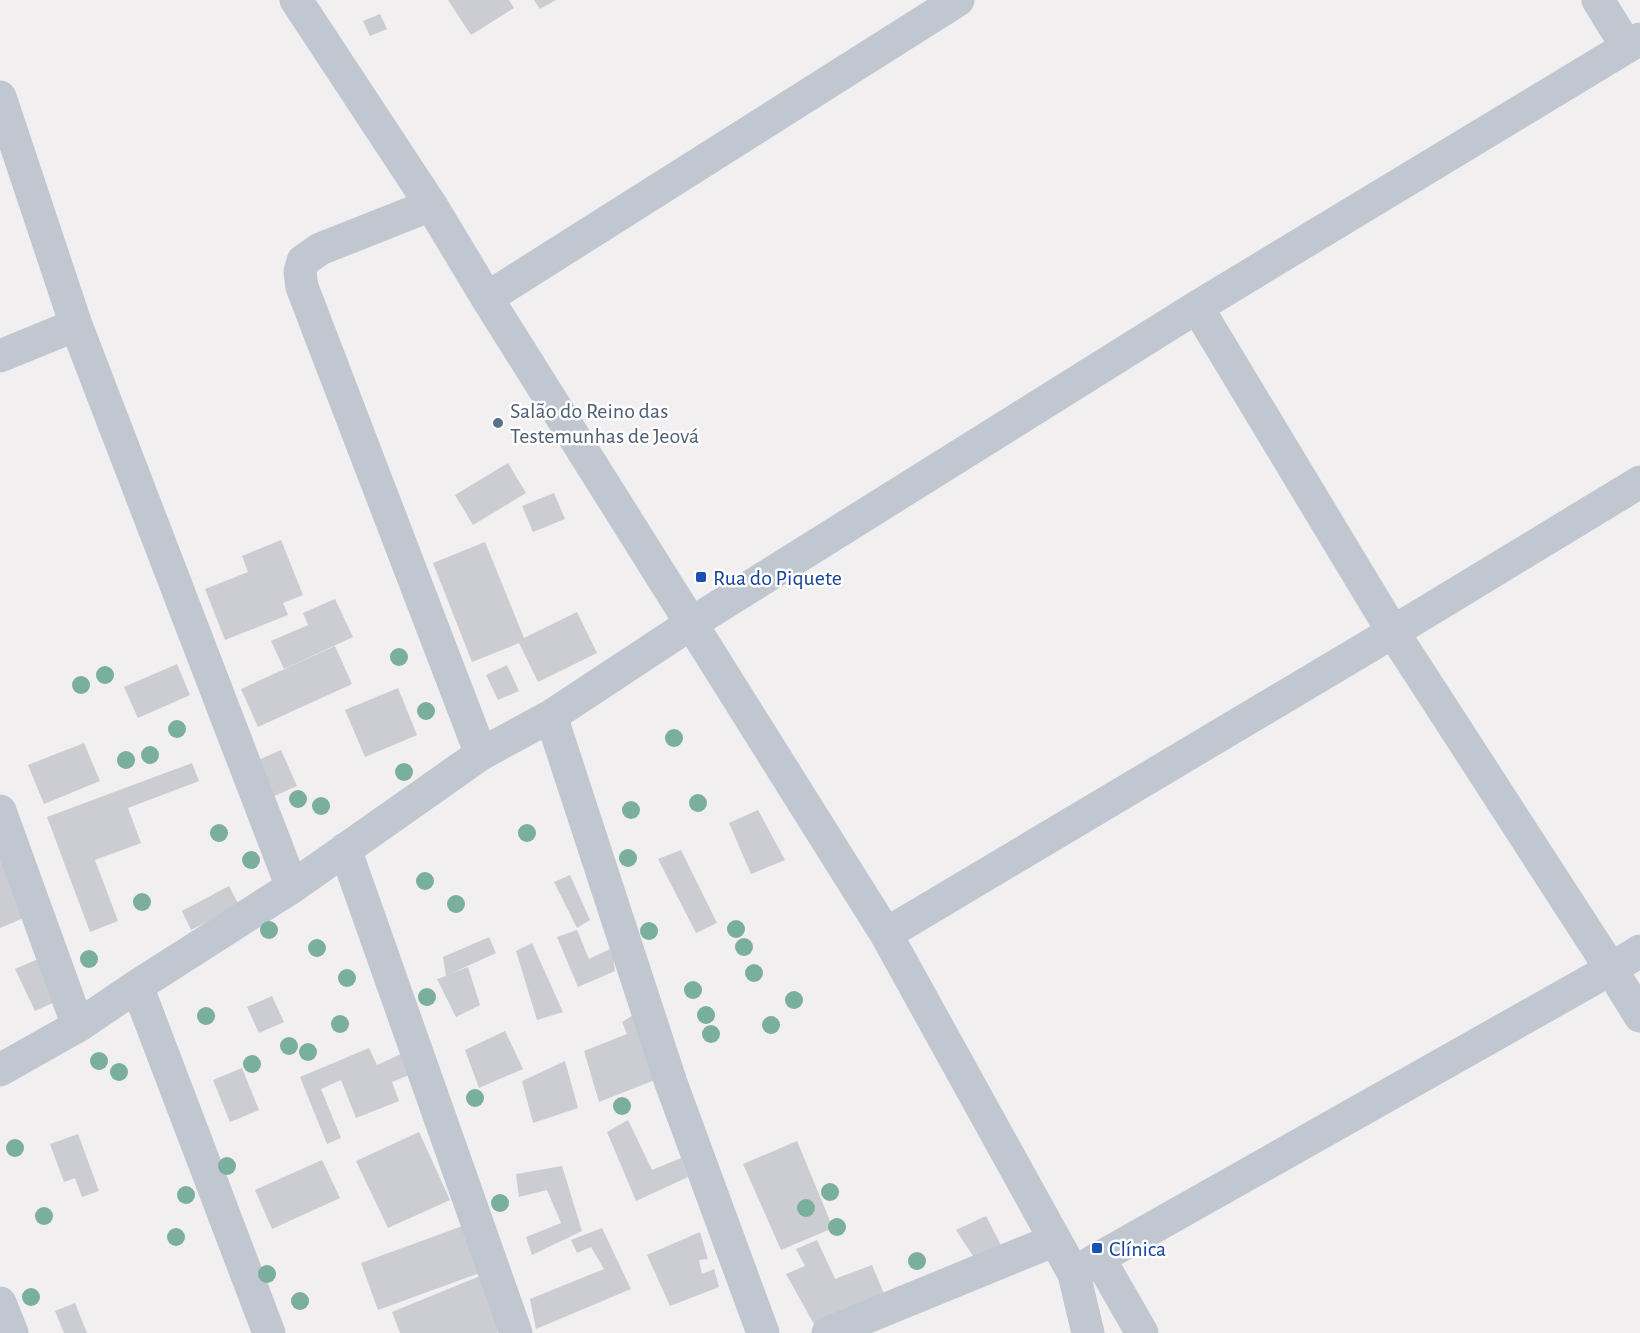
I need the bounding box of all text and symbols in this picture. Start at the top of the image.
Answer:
place label: Salão do Reino das Testemunhas de Jeová [510,400,699,447]
marker: Salão do Reino das Testemunhas de Jeová [491,416,505,430]
place label: Rua do Piquete [713,567,842,589]
marker: Rua do Piquete [694,570,708,584]
place label: Clínica [1109,1238,1166,1260]
marker: Clínica [1090,1241,1104,1255]

